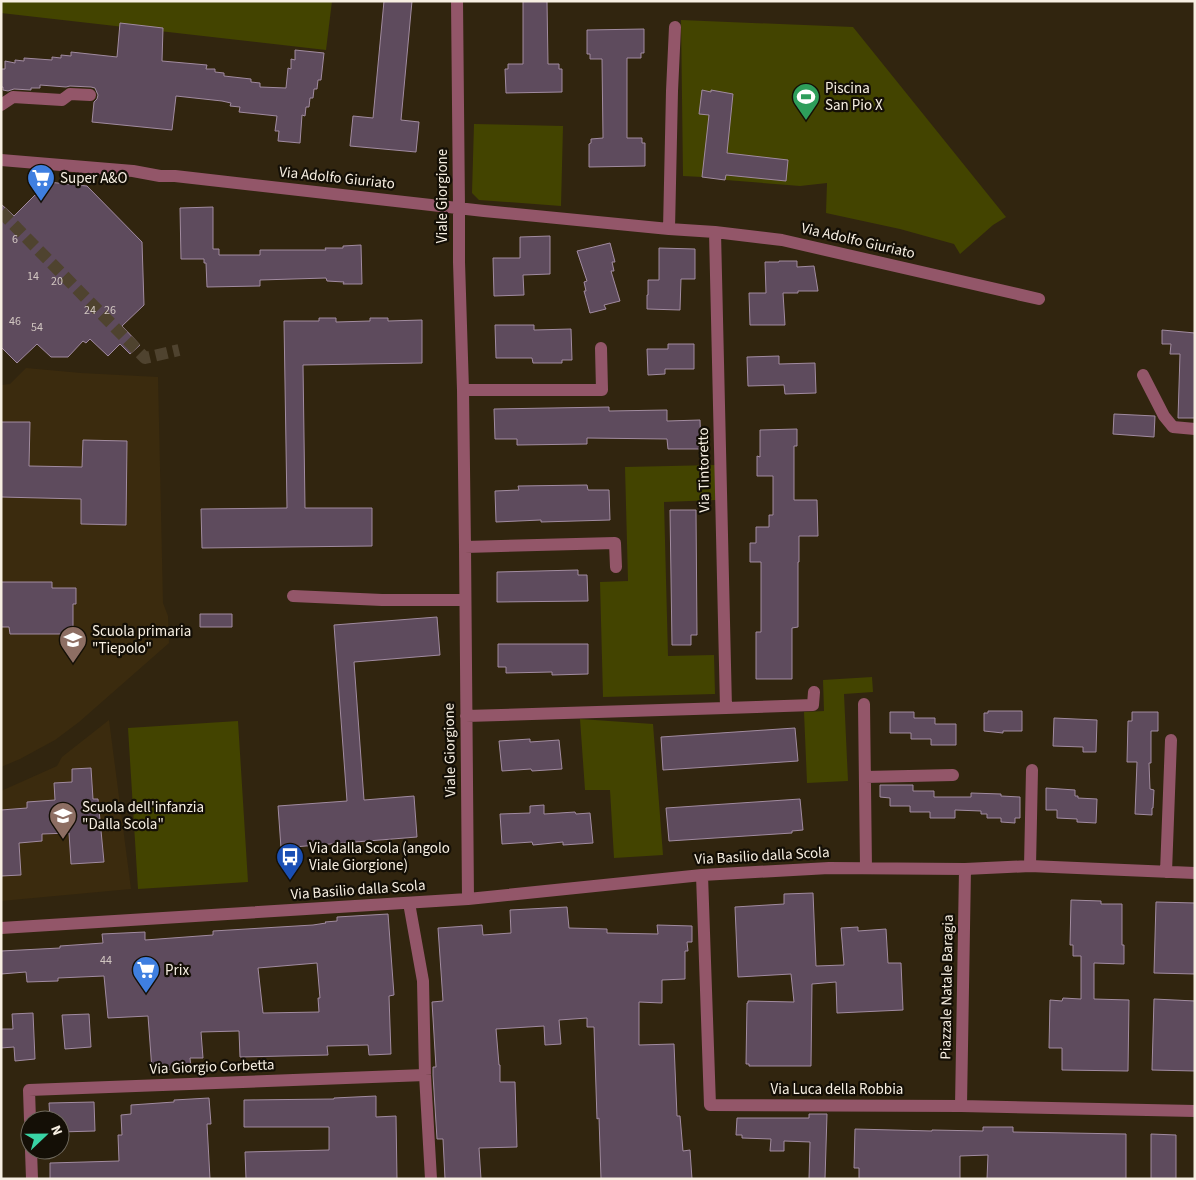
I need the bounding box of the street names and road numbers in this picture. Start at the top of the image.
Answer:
street label: Viale Giorgione [432,149,453,243]
street label: Via Adolfo Giuriato [278,161,396,195]
street label: Via Adolfo Giuriato [799,218,917,264]
street label: Via Tintoretto [693,427,715,513]
street label: Viale Giorgione [439,703,461,797]
street label: Via Basilio dalla Scola [694,842,830,870]
street label: Via Basilio dalla Scola [290,875,426,905]
street label: Piazzale Natale Baragia [935,914,959,1060]
street label: Via Giorgio Corbetta [149,1054,275,1080]
street label: Via Luca della Robbia [771,1079,903,1100]

